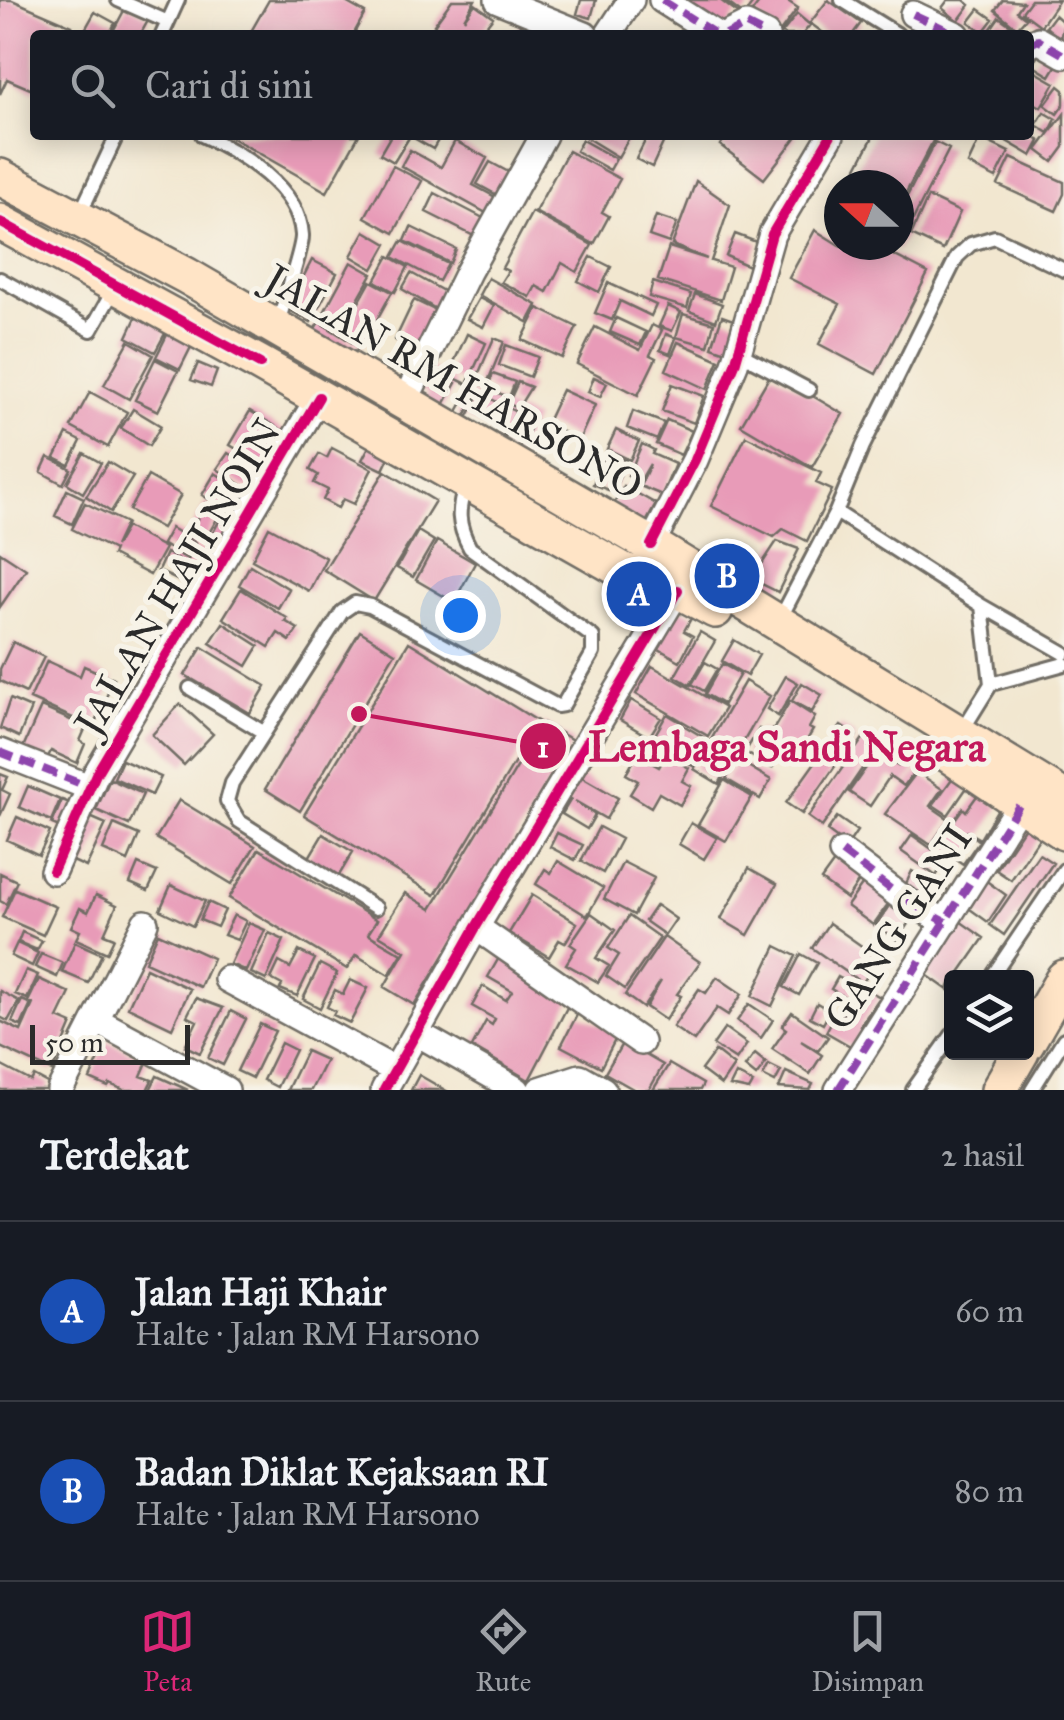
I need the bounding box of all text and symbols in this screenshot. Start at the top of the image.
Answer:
search box [30,30,1034,140]
icon: search [65,58,120,113]
text: Cari di sini [145,62,313,108]
north arrow [824,170,914,260]
street label: JALAN RM HARSONO [253,252,651,510]
street label: JALAN HAJI NOIN [62,410,292,747]
pin: B [694,538,760,614]
pin: A [606,556,672,632]
your location [435,590,486,641]
callout: Lembaga Sandi Negara [518,710,1006,782]
text: Lembaga Sandi Negara [588,721,987,773]
text: 1 [537,729,549,765]
street label: GANG GANI [814,815,982,1039]
map controls [944,970,1034,1060]
button: layers [944,970,1034,1060]
scale bar [30,1020,190,1064]
text: 50 m [45,1025,104,1060]
text: Terdekat [40,1129,189,1181]
text: 2 hasil [941,1136,1024,1175]
text: Jalan Haji Khair [135,1269,386,1315]
text: A [62,1292,83,1331]
text: 60 m [955,1292,1024,1331]
text: Halte · Jalan RM Harsono [135,1315,480,1354]
text: Badan Diklat Kejaksaan RI [135,1449,549,1495]
text: B [62,1472,83,1511]
text: 80 m [955,1472,1024,1511]
text: Halte · Jalan RM Harsono [135,1495,480,1534]
tab: Peta [140,1604,195,1699]
tab: Rute [475,1604,531,1699]
tab: Disimpan [812,1604,924,1699]

